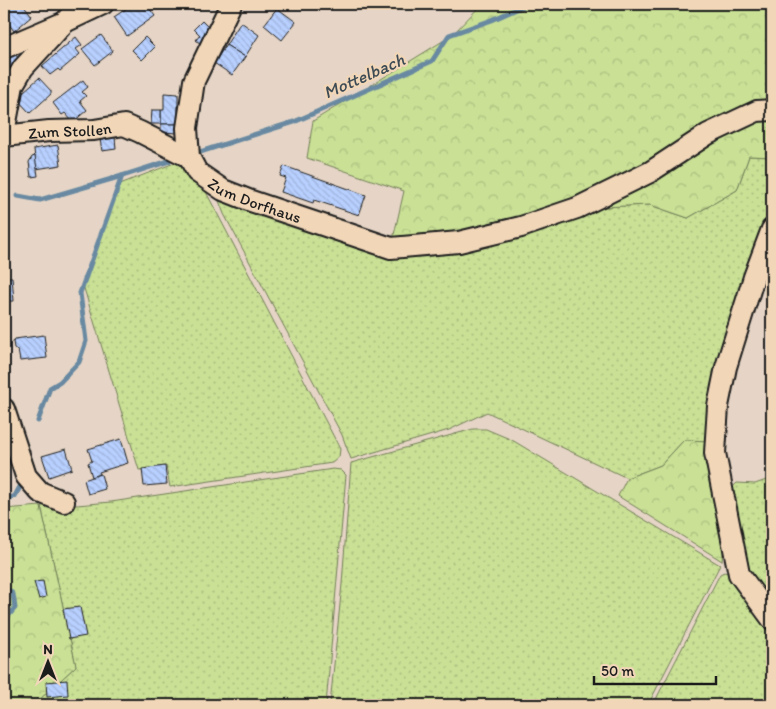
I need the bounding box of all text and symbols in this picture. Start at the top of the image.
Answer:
water label: Mottelbach [320,48,408,104]
street label: Zum Stollen [27,118,113,143]
street label: Zum Dorfhaus [205,173,304,227]
north arrow [22,636,72,686]
text: N [43,641,53,658]
scale bar [594,654,716,686]
text: 50 m [601,662,634,680]

